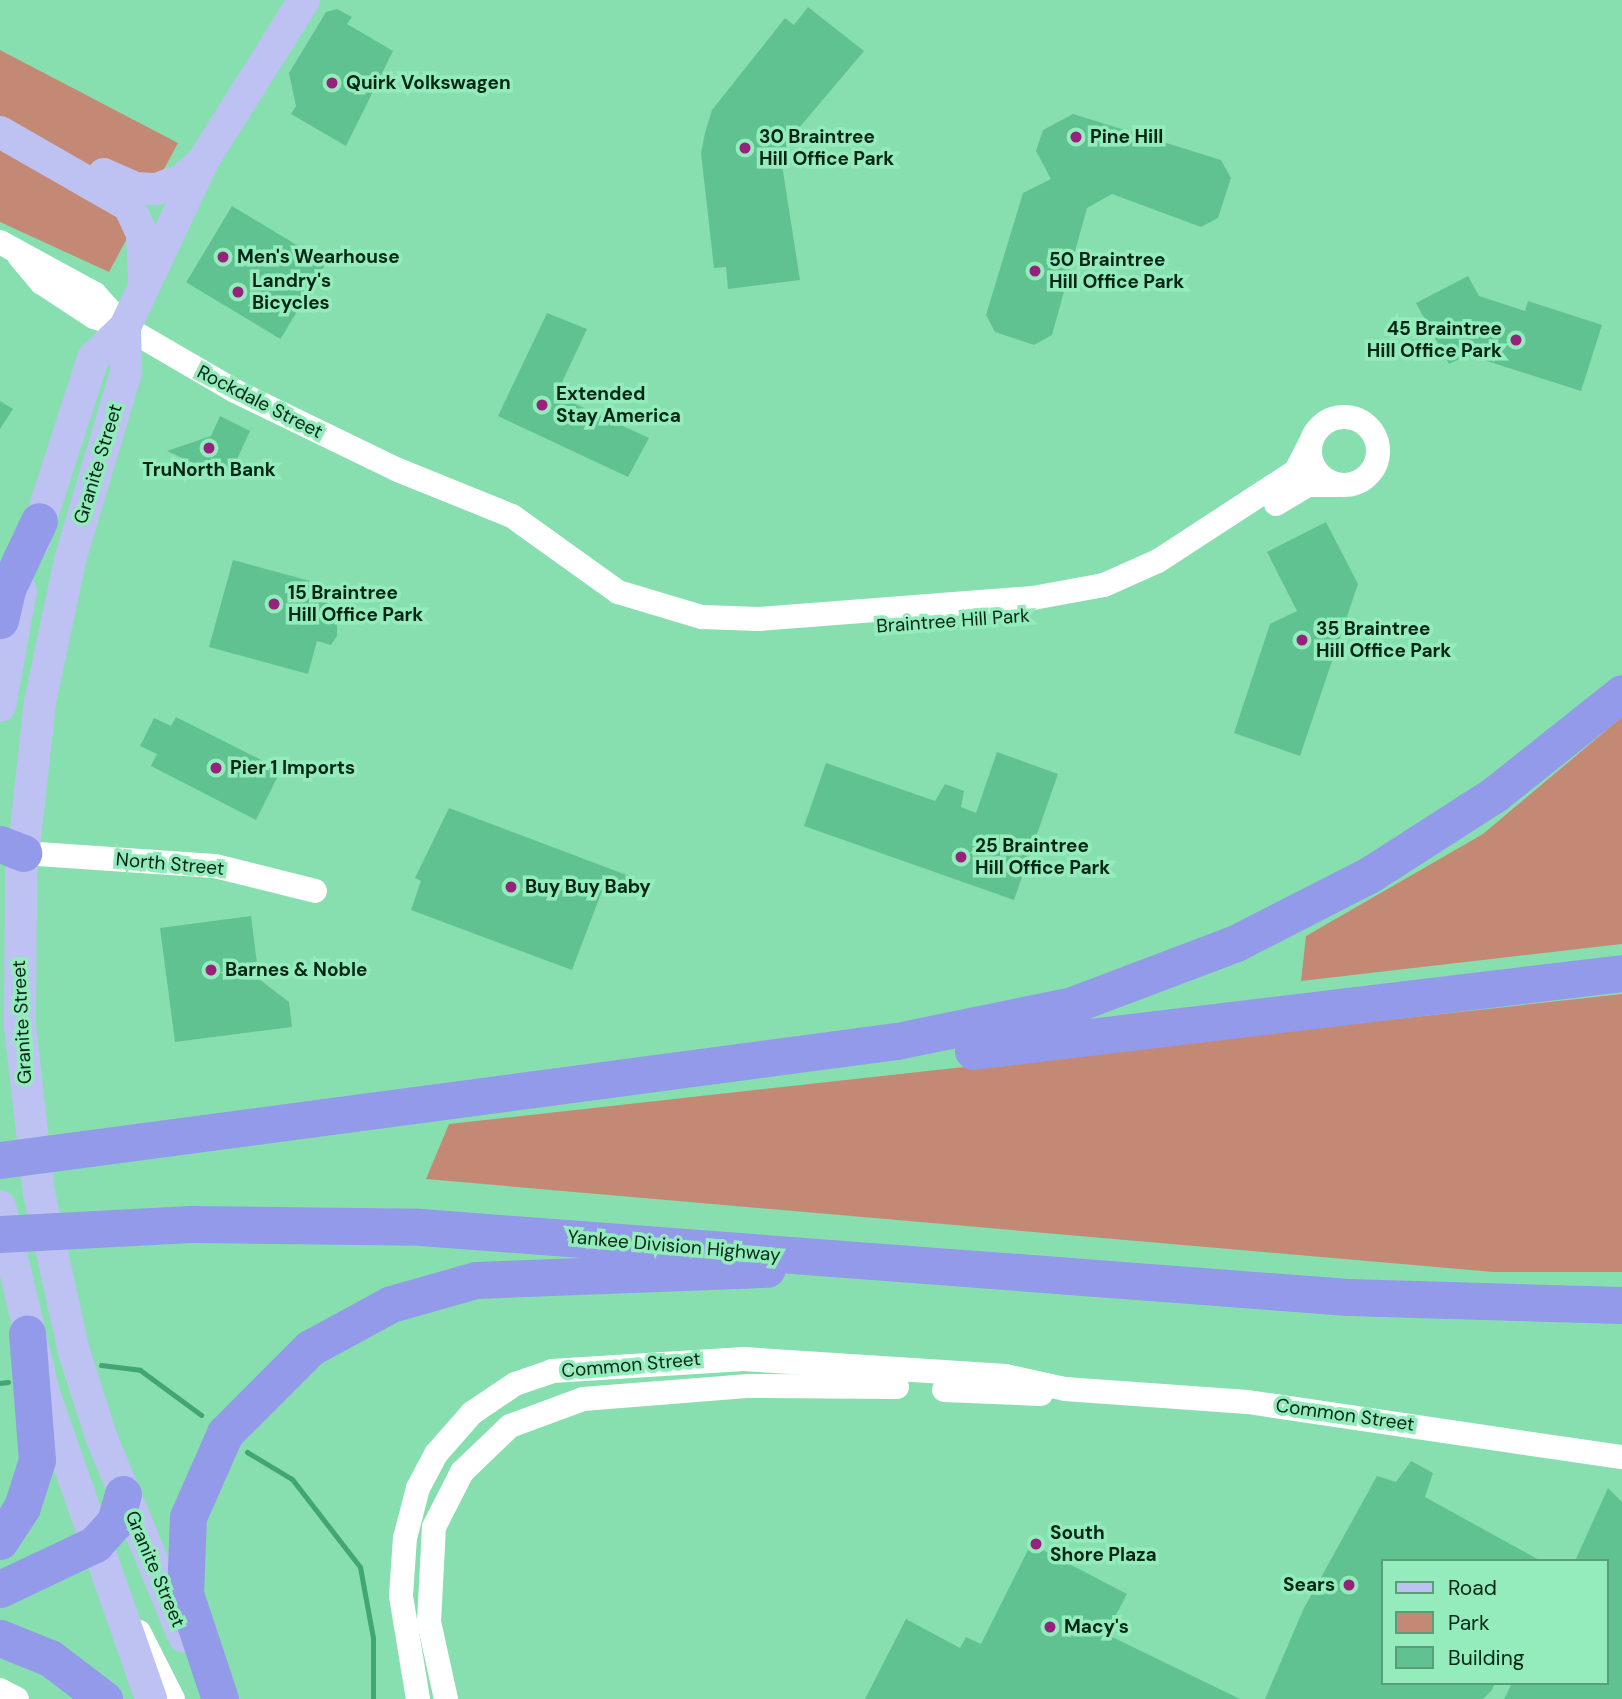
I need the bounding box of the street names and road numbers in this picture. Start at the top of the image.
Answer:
street label: Rockdale Street [193,361,327,443]
street label: Granite Street [69,401,127,527]
street label: Braintree Hill Park [876,604,1030,638]
street label: North Street [115,848,225,880]
street label: Granite Street [7,959,37,1085]
street label: Yankee Division Highway [567,1225,781,1267]
street label: Common Street [560,1348,702,1382]
street label: Common Street [1274,1394,1416,1436]
street label: Granite Street [120,1507,190,1631]

